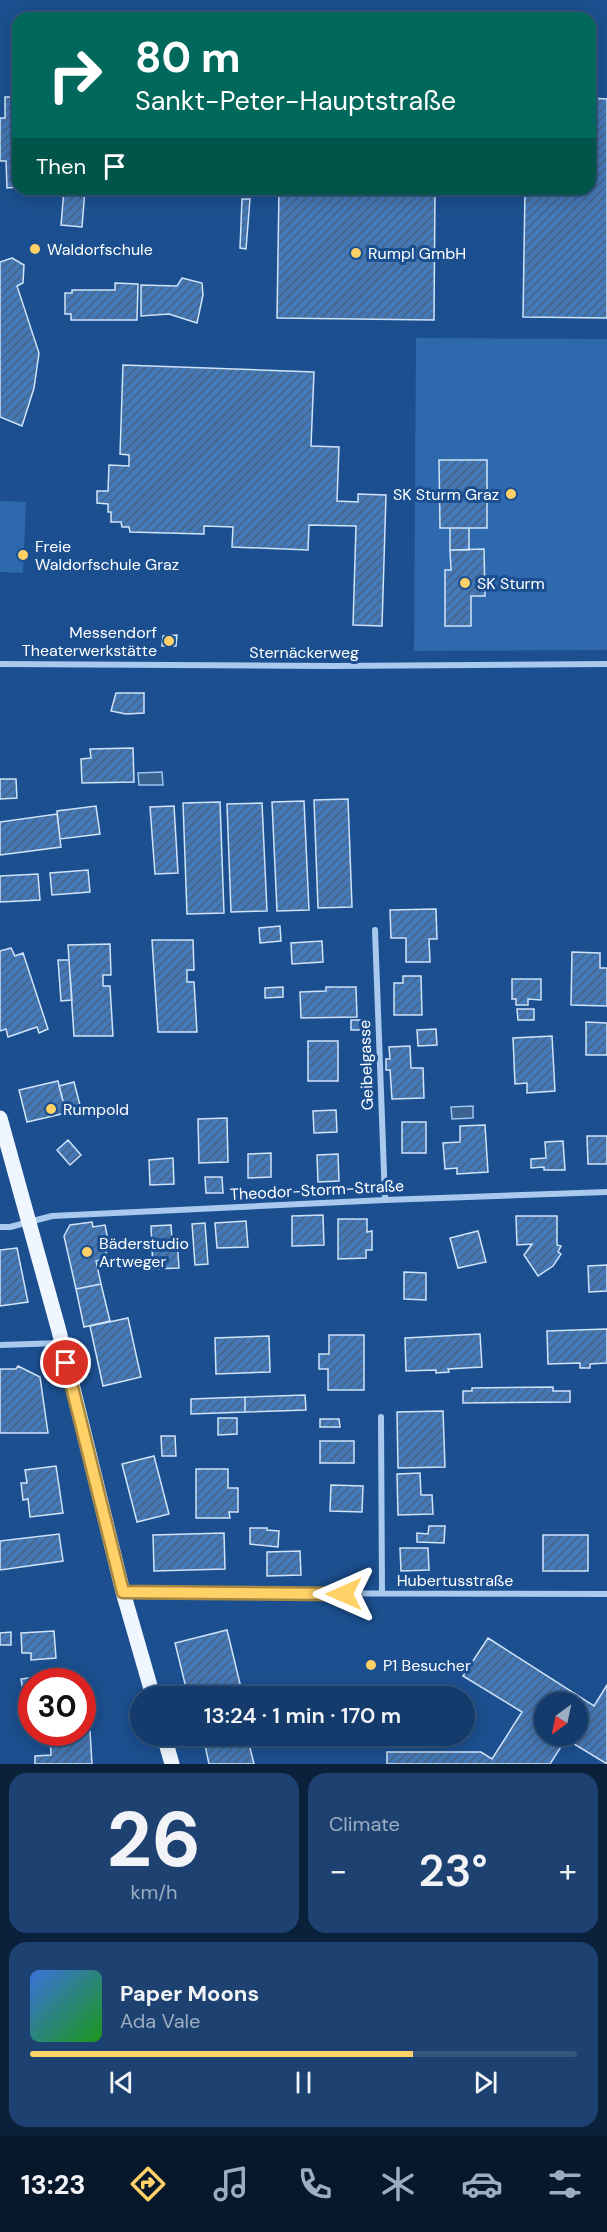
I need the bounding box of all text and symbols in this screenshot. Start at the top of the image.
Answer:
text: 80 m [135,30,241,85]
icon: right [36,36,114,114]
text: Sankt-Peter-Hauptstraße [135,83,456,118]
icon: arrive [98,150,131,183]
text: Then [36,152,86,181]
place label: Waldorfschule [47,239,153,260]
marker: Waldorfschule [28,242,42,256]
place label: Rumpl GmbH [368,243,466,264]
marker: Rumpl GmbH [349,246,363,260]
place label: SK Sturm Graz [393,484,499,505]
marker: SK Sturm Graz [504,487,518,501]
place label: Freie Waldorfschule Graz [35,536,179,575]
marker: Freie Waldorfschule Graz [16,548,30,562]
place label: SK Sturm [477,573,545,594]
marker: SK Sturm [458,576,472,590]
place label: Messendorf Theaterwerkstätte [22,622,157,661]
marker: Messendorf Theaterwerkstätte [162,634,176,648]
street label: Sternäckerweg [249,642,359,663]
street label: Geibelgasse [354,1019,378,1111]
place label: Rumpold [63,1099,129,1120]
marker: Rumpold [44,1102,58,1116]
street label: Theodor-Storm-Straße [230,1175,404,1205]
place label: Bäderstudio Artweger [99,1233,189,1272]
marker: Bäderstudio Artweger [80,1245,94,1259]
pin [40,1337,91,1388]
icon: arrive [49,1346,82,1379]
position arrow [312,1562,376,1626]
street label: Hubertusstraße [397,1570,513,1591]
place label: P1 Besucher [383,1655,471,1676]
marker: P1 Besucher [364,1658,378,1672]
speed limit sign: 30 [18,1668,96,1746]
north arrow [534,1692,588,1746]
map controls [534,1692,588,1746]
text: 13:24 · 1 min · 170 m [204,1701,401,1730]
text: 26 [107,1789,201,1890]
text: Climate [329,1811,400,1837]
text: 23° [419,1841,488,1900]
text: − [329,1849,347,1892]
text: + [559,1849,577,1892]
text: km/h [130,1879,178,1905]
text: Paper Moons [120,1979,259,2008]
text: Ada Vale [120,2008,200,2034]
icon: previous [105,2066,138,2099]
icon: pause [287,2066,320,2099]
icon: next [469,2066,502,2099]
icon: directions [127,2163,169,2205]
icon: music [210,2163,252,2205]
icon: phone [294,2163,336,2205]
icon: climate [377,2163,419,2205]
icon: car [461,2163,503,2205]
icon: filters [544,2163,586,2205]
text: 13:23 [21,2167,86,2202]

